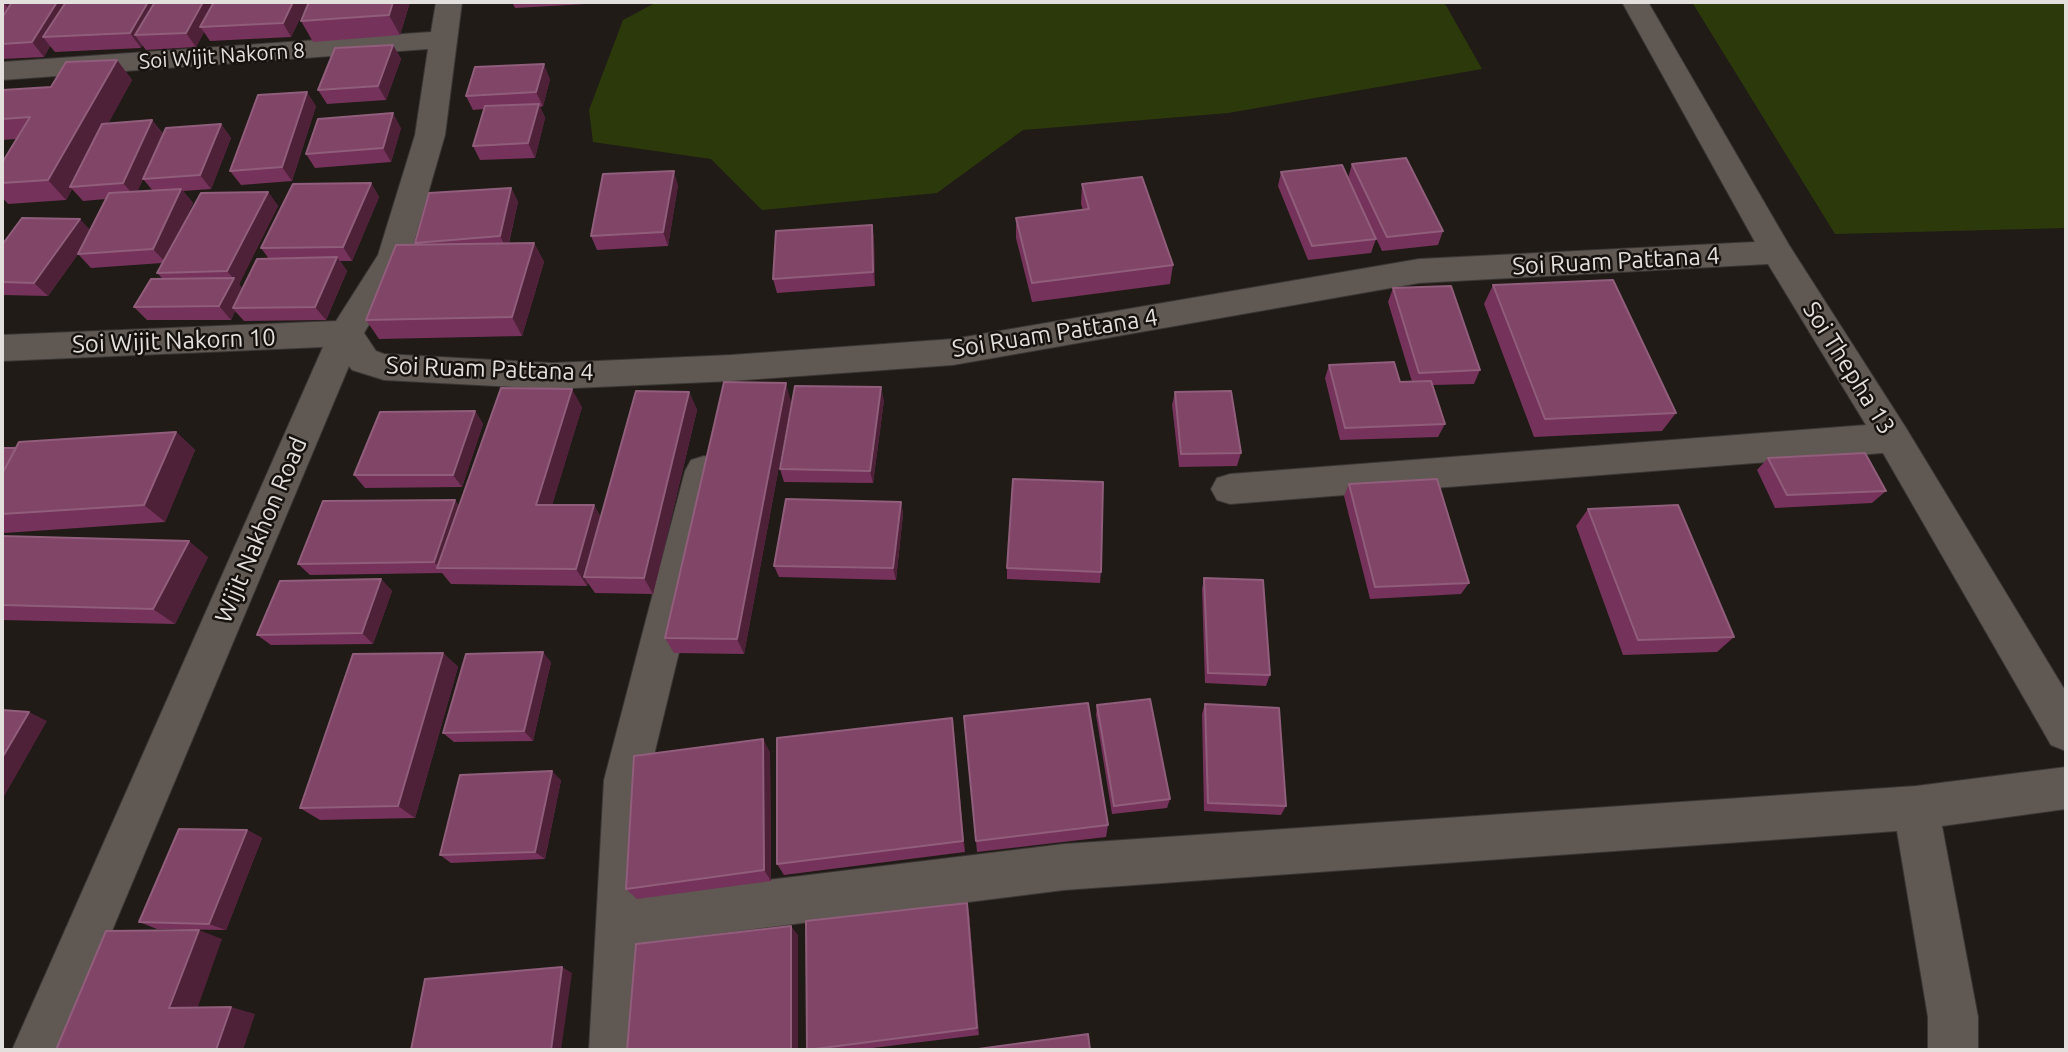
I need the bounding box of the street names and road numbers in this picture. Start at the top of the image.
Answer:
street label: Soi Wijit Nakorn 8 [138,38,306,74]
street label: Soi Ruam Pattana 4 [1511,241,1721,281]
street label: Soi Thepha 13 [1797,296,1901,440]
street label: Soi Ruam Pattana 4 [950,303,1160,363]
street label: Soi Wijit Nakorn 10 [72,323,276,359]
street label: Soi Ruam Pattana 4 [386,351,594,387]
street label: Wijit Nakhon Road [209,433,313,627]

